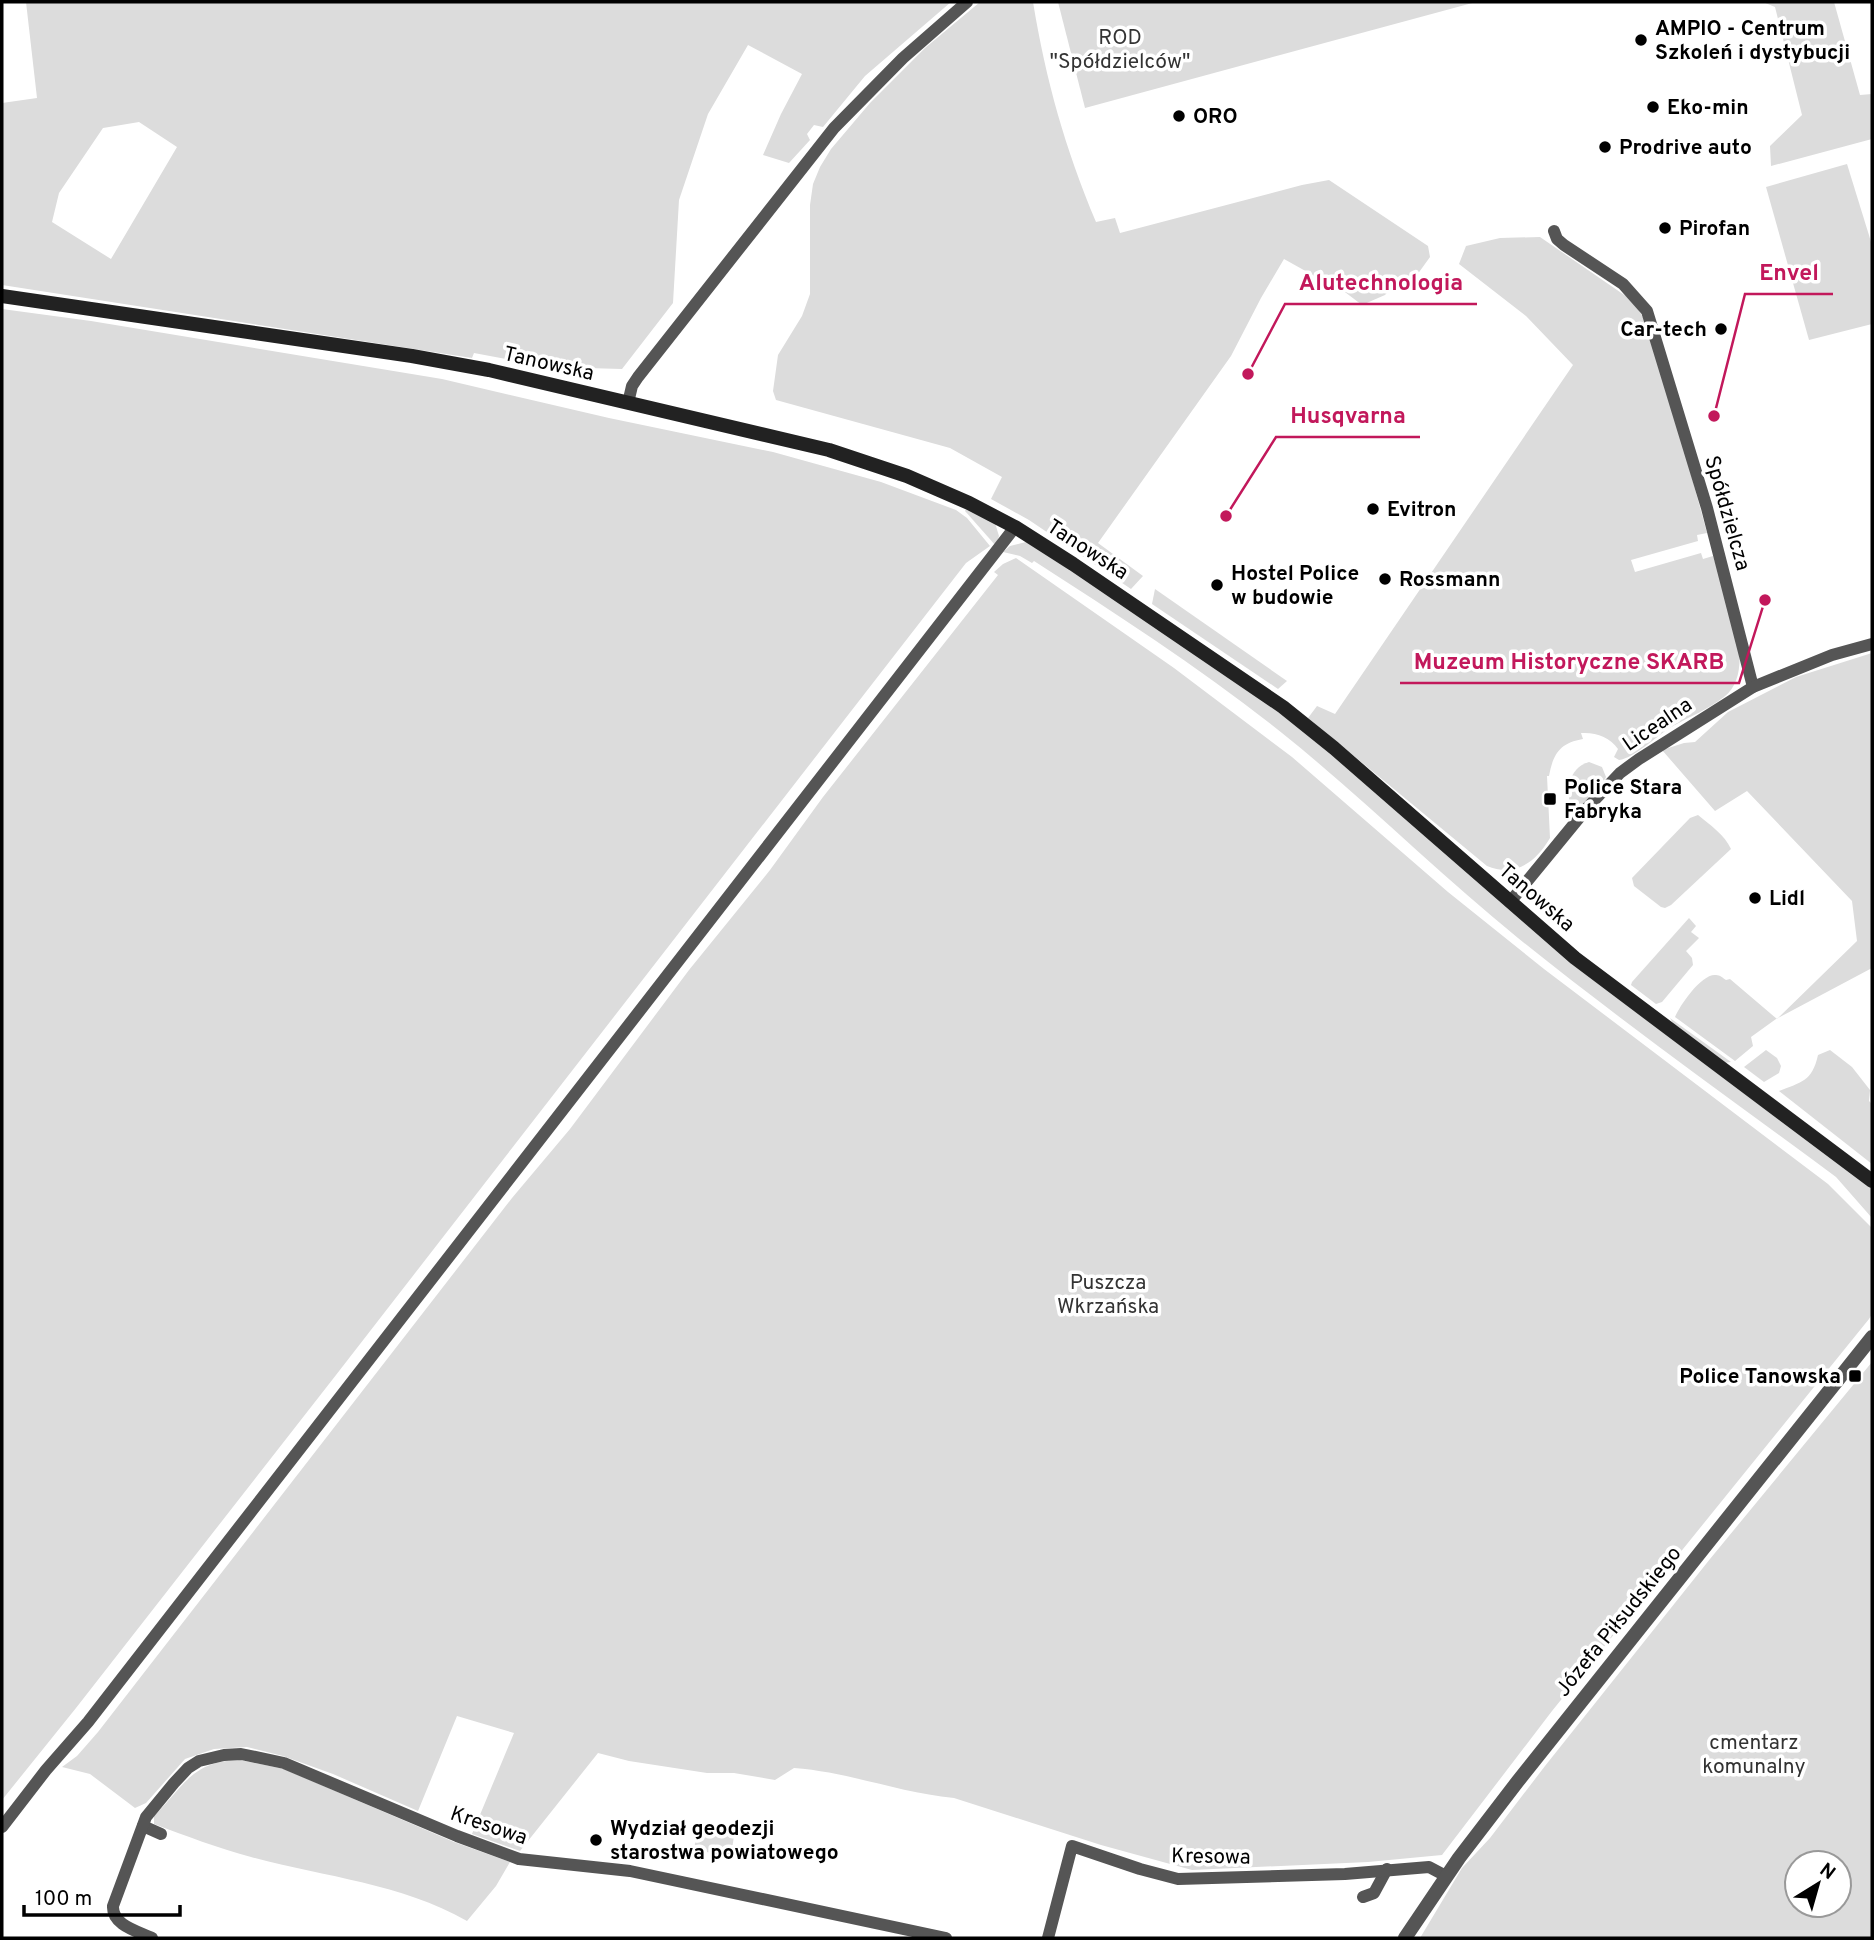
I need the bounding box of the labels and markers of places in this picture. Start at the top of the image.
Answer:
place label: AMPIO - Centrum Szkoleń i dystybucji [1655,16,1850,67]
marker: AMPIO - Centrum Szkoleń i dystybucji [1633,32,1649,48]
place label: Eko-min [1667,95,1749,122]
marker: Eko-min [1645,99,1661,115]
place label: ORO [1193,104,1238,131]
marker: ORO [1171,108,1187,124]
place label: Prodrive auto [1619,135,1752,162]
marker: Prodrive auto [1597,139,1613,155]
place label: Pirofan [1679,216,1750,243]
marker: Pirofan [1657,220,1673,236]
callout: Envel [1745,250,1833,294]
callout: Alutechnologia [1285,260,1477,304]
place label: Car-tech [1620,317,1707,344]
marker: Car-tech [1713,321,1729,337]
callout: Husqvarna [1276,393,1420,437]
place label: Evitron [1387,497,1456,524]
marker: Evitron [1365,501,1381,517]
place label: Hostel Police w budowie [1231,561,1359,612]
place label: Rossmann [1399,567,1500,594]
marker: Rossmann [1377,571,1393,587]
marker: Hostel Police w budowie [1209,577,1225,593]
callout: Muzeum Historyczne SKARB [1400,639,1739,683]
place label: Police Stara Fabryka [1564,775,1682,826]
marker: Police Stara Fabryka [1542,791,1558,807]
place label: Lidl [1769,886,1805,913]
marker: Lidl [1747,890,1763,906]
place label: Police Tanowska [1679,1364,1841,1391]
marker: Police Tanowska [1847,1368,1863,1384]
place label: Wydział geodezji starostwa powiatowego [610,1816,839,1867]
marker: Wydział geodezji starostwa powiatowego [588,1832,604,1848]

